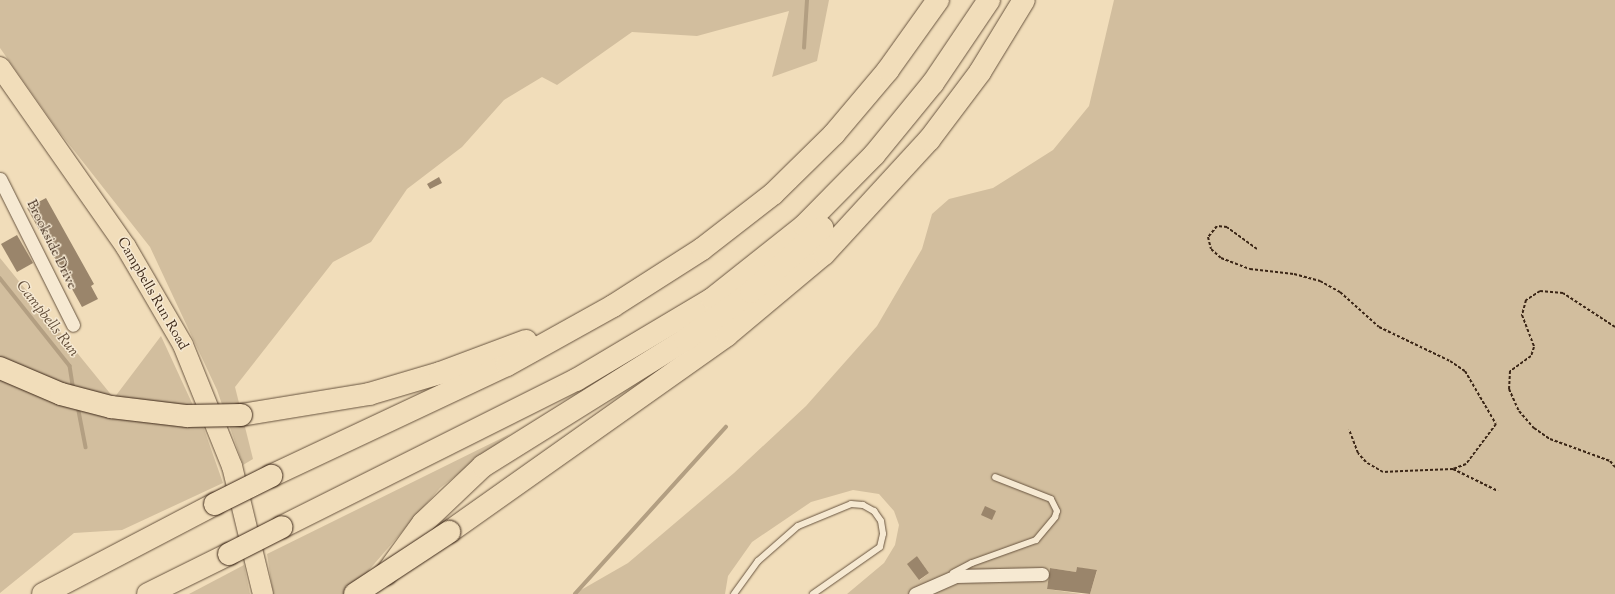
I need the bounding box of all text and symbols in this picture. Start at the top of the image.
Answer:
street label: Brookside Drive [22,198,80,292]
street label: Campbells Run Road [113,235,191,353]
water label: Campbells Run [12,277,82,361]

